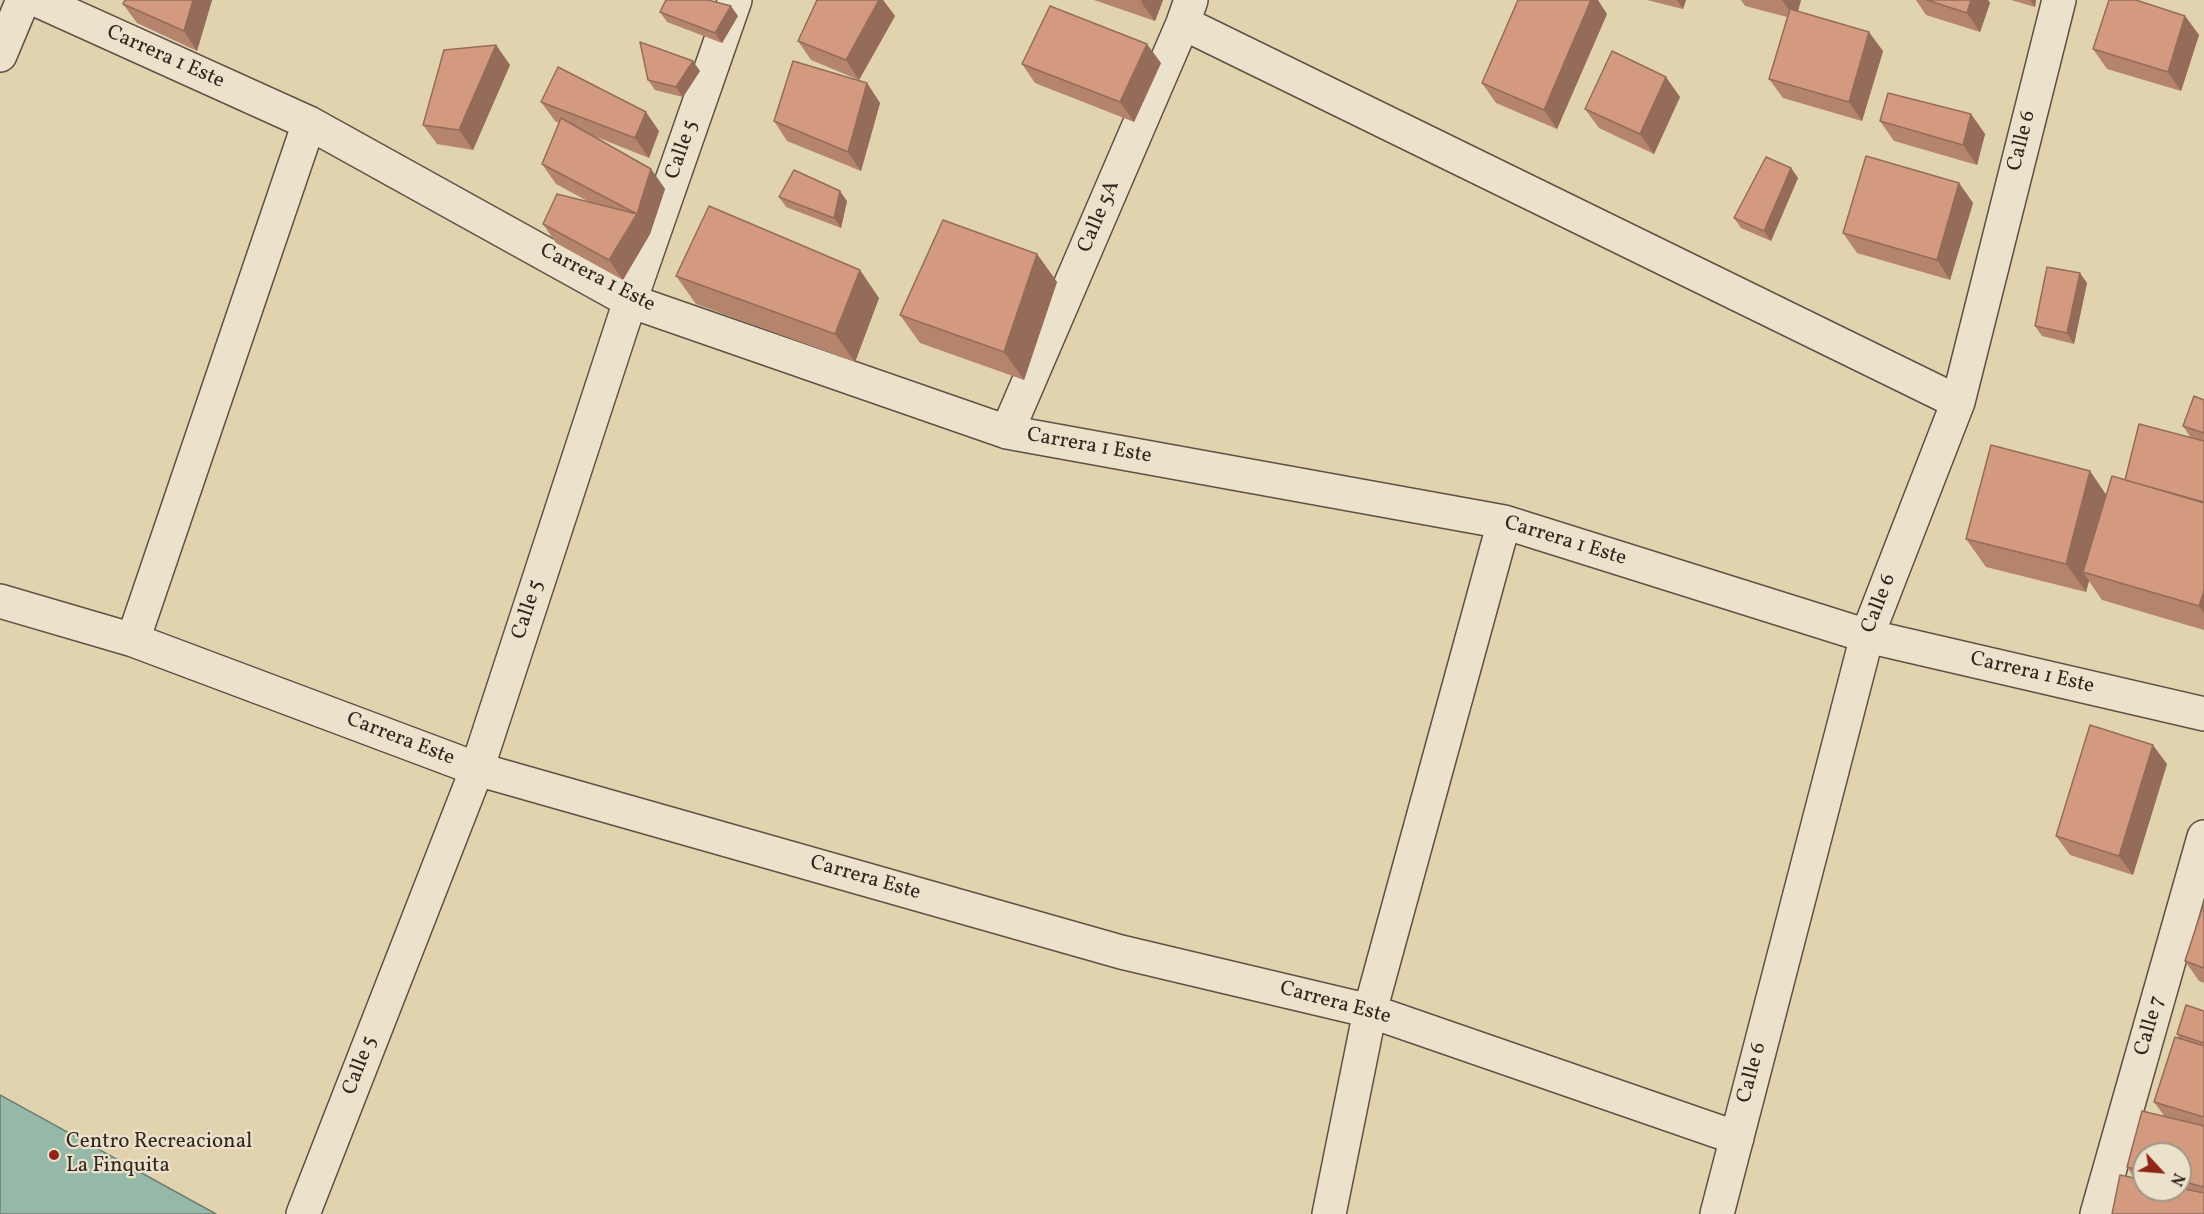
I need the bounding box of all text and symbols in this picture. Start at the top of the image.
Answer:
street label: Carrera 1 Este [102,21,228,95]
street label: Calle 6 [2003,108,2043,174]
street label: Calle 5 [661,117,705,183]
street label: Calle 5A [1074,177,1126,257]
street label: Carrera 1 Este [535,239,659,319]
street label: Carrera 1 Este [1025,424,1153,470]
street label: Carrera 1 Este [1501,511,1629,573]
street label: Calle 6 [1857,571,1903,637]
street label: Calle 5 [508,577,550,643]
street label: Carrera 1 Este [1968,648,2096,700]
street label: Carrera Este [342,708,458,772]
street label: Carrera Este [807,851,923,907]
street label: Carrera Este [1277,977,1393,1031]
street label: Calle 7 [2130,993,2172,1059]
street label: Calle 5 [338,1033,384,1099]
street label: Calle 6 [1733,1040,1773,1106]
place label: Centro Recreacional La Finquita [66,1130,252,1180]
north arrow [2132,1142,2192,1202]
marker: Centro Recreacional La Finquita [47,1148,61,1162]
text: N [2164,1169,2189,1189]

